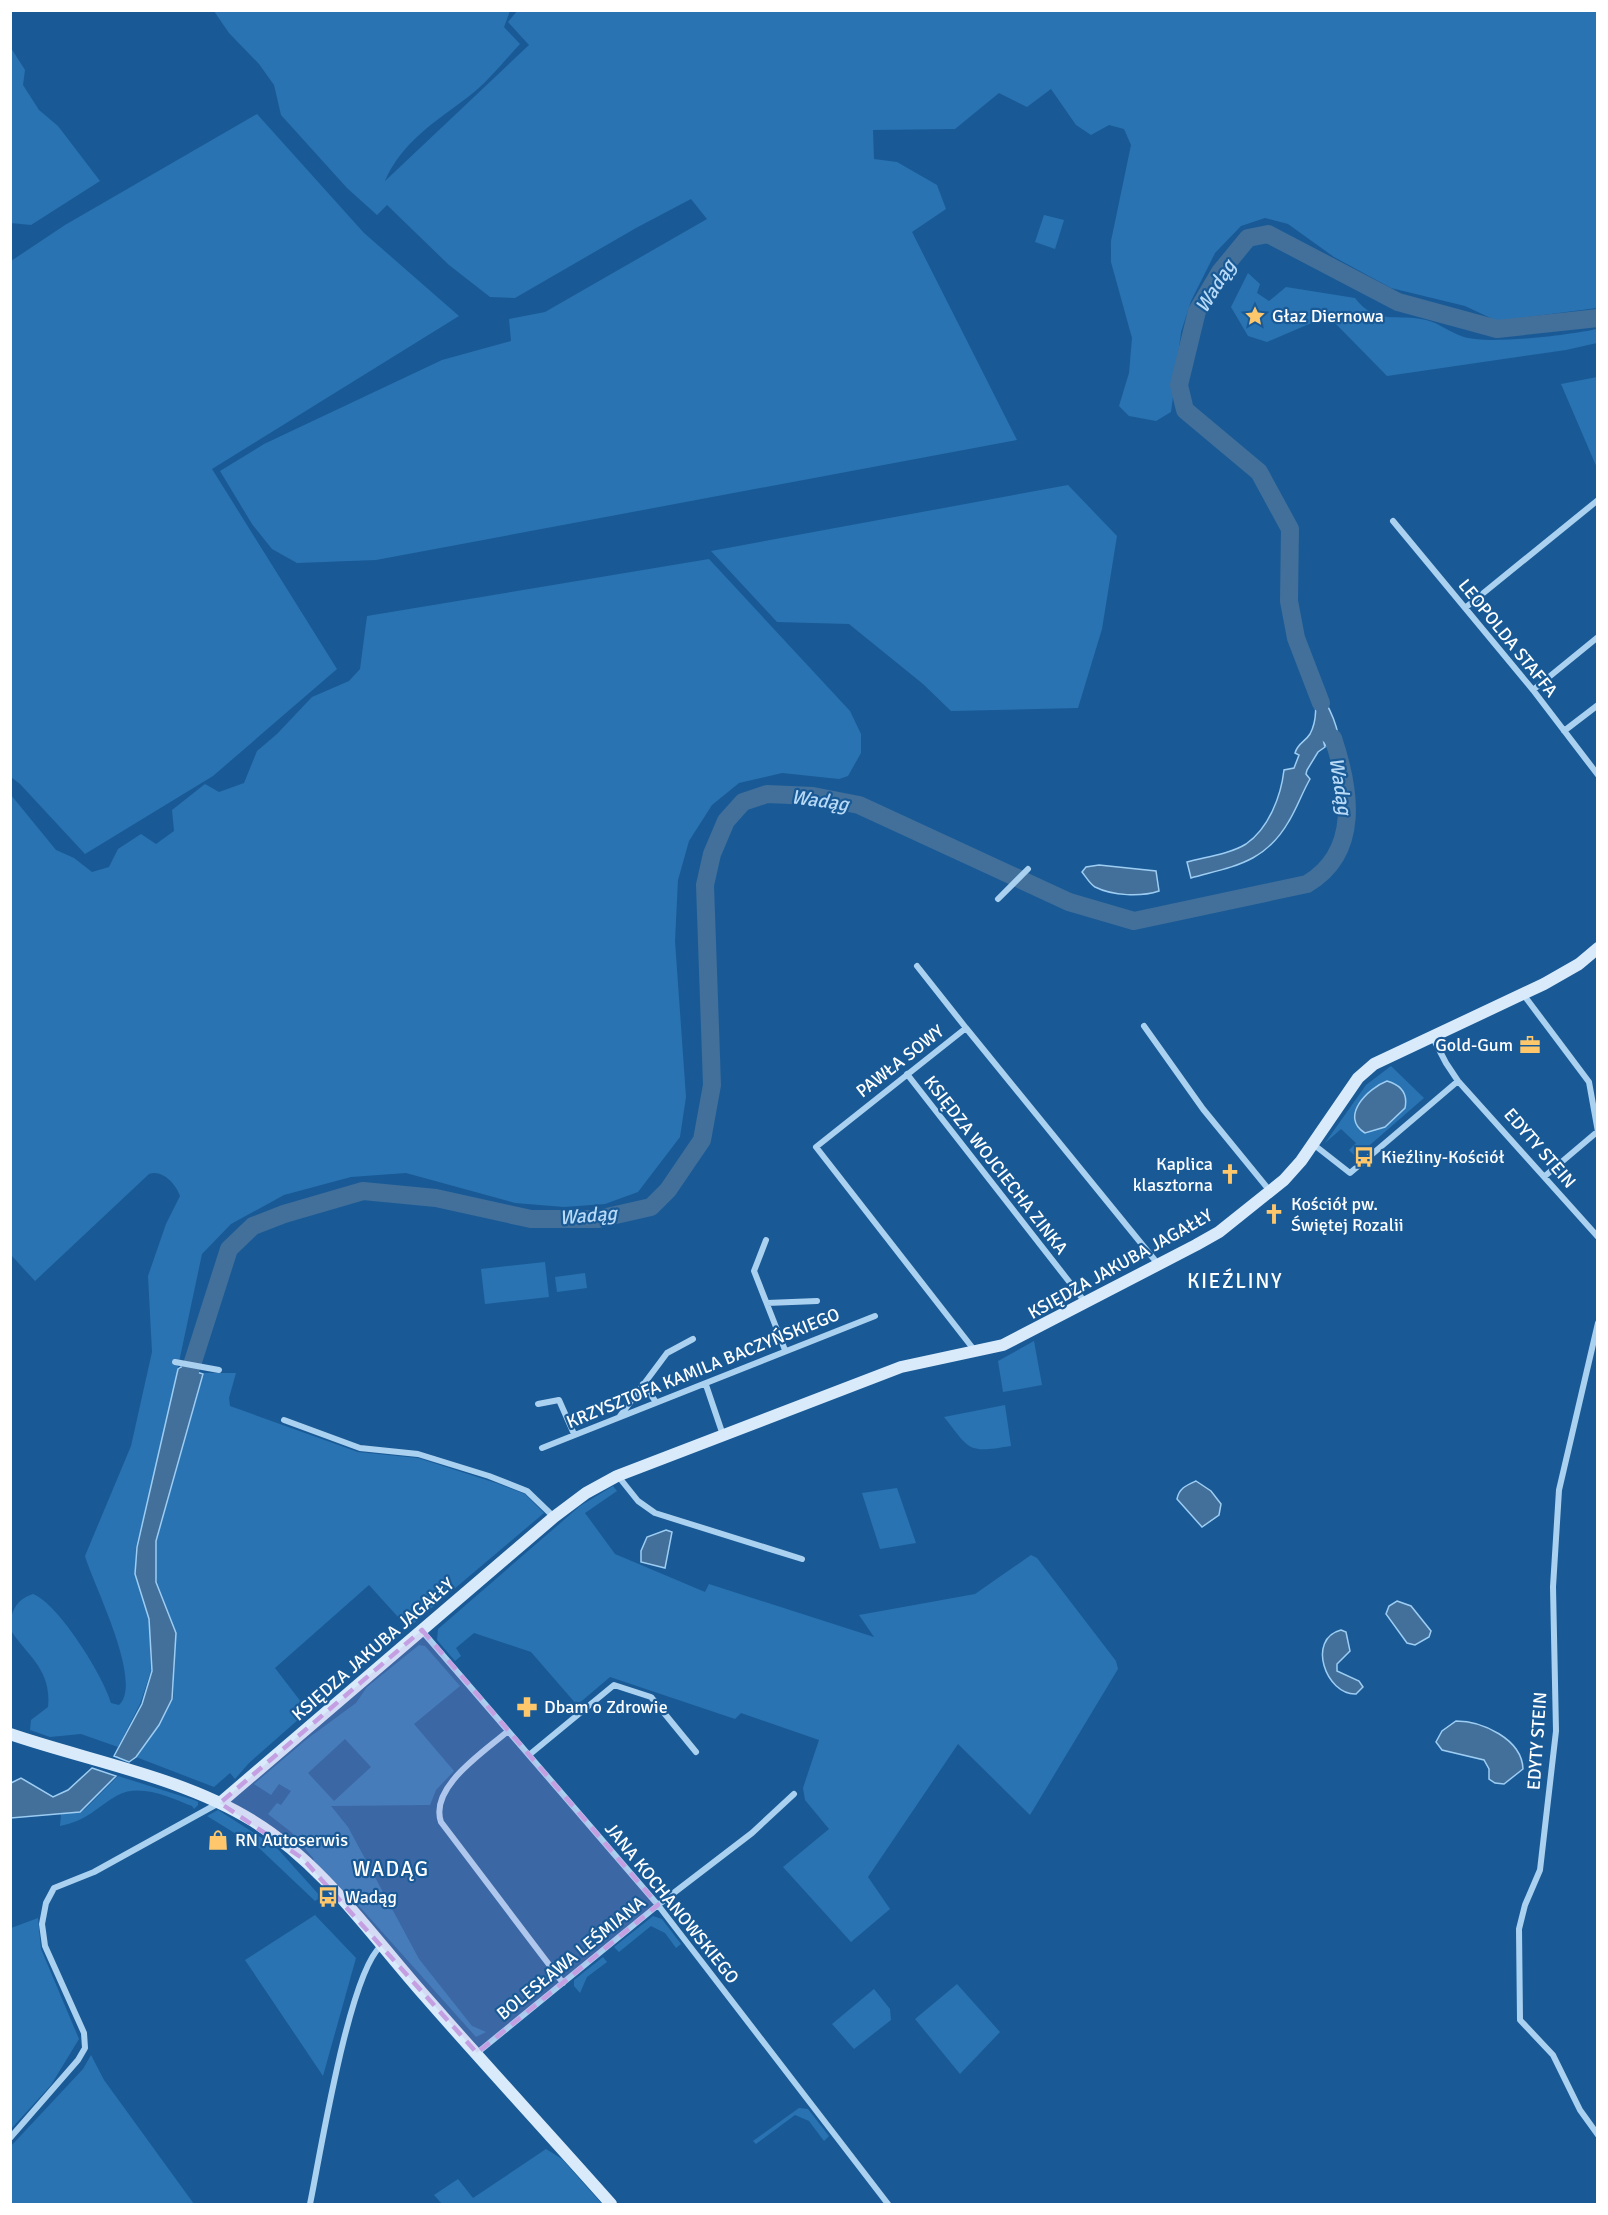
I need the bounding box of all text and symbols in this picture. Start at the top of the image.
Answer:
water label: Wadąg [1190,254,1242,317]
place icon: Głaz Diernowa [1243,304,1267,328]
place label: Głaz Diernowa [1272,305,1384,327]
street label: LEOPOLDA STAFFA [1454,574,1562,702]
water label: Wadąg [1324,756,1358,818]
water label: Wadąg [790,784,852,817]
street label: PAWŁA SOWY [852,1020,948,1102]
office icon: Gold-Gum [1518,1033,1542,1057]
place label: Gold-Gum [1435,1034,1513,1056]
street label: KSIĘDZA WOJCIECHA ZINKA [919,1071,1073,1259]
street label: EDYTY STEIN [1499,1104,1581,1192]
bus stop icon: Kieźliny-Kościół [1352,1145,1376,1169]
place label: Kieźliny-Kościół [1381,1146,1505,1168]
place label: Kaplica klasztorna [1133,1153,1213,1196]
church icon: Kaplica klasztorna [1218,1162,1242,1186]
place label: Kościół pw. Świętej Rozalii [1291,1193,1404,1236]
water label: Wadąg [558,1200,619,1230]
church icon: Kościół pw. Świętej Rozalii [1262,1202,1286,1226]
street label: KSIĘDZA JAKUBA JAGAŁŁY [1024,1204,1216,1324]
district label: KIEŹLINY [1187,1268,1283,1294]
street label: KRZYSZTOFA KAMILA BACZYŃSKIEGO [563,1303,843,1433]
street label: KSIĘDZA JAKUBA JAGAŁŁY [287,1573,459,1725]
street label: EDYTY STEIN [1523,1691,1551,1791]
pharmacy icon: Dbam o Zdrowie [515,1695,539,1719]
place label: Dbam o Zdrowie [544,1696,668,1718]
street label: JANA KOCHANOWSKIEGO [600,1818,744,1988]
shop icon: RN Autoserwis [206,1828,230,1852]
place label: RN Autoserwis [235,1829,348,1851]
district label: WADĄG [352,1856,430,1882]
bus stop icon: Wadąg [316,1885,340,1909]
place label: Wadąg [345,1886,397,1908]
street label: BOLESŁAWA LEŚMIANA [492,1891,650,2025]

